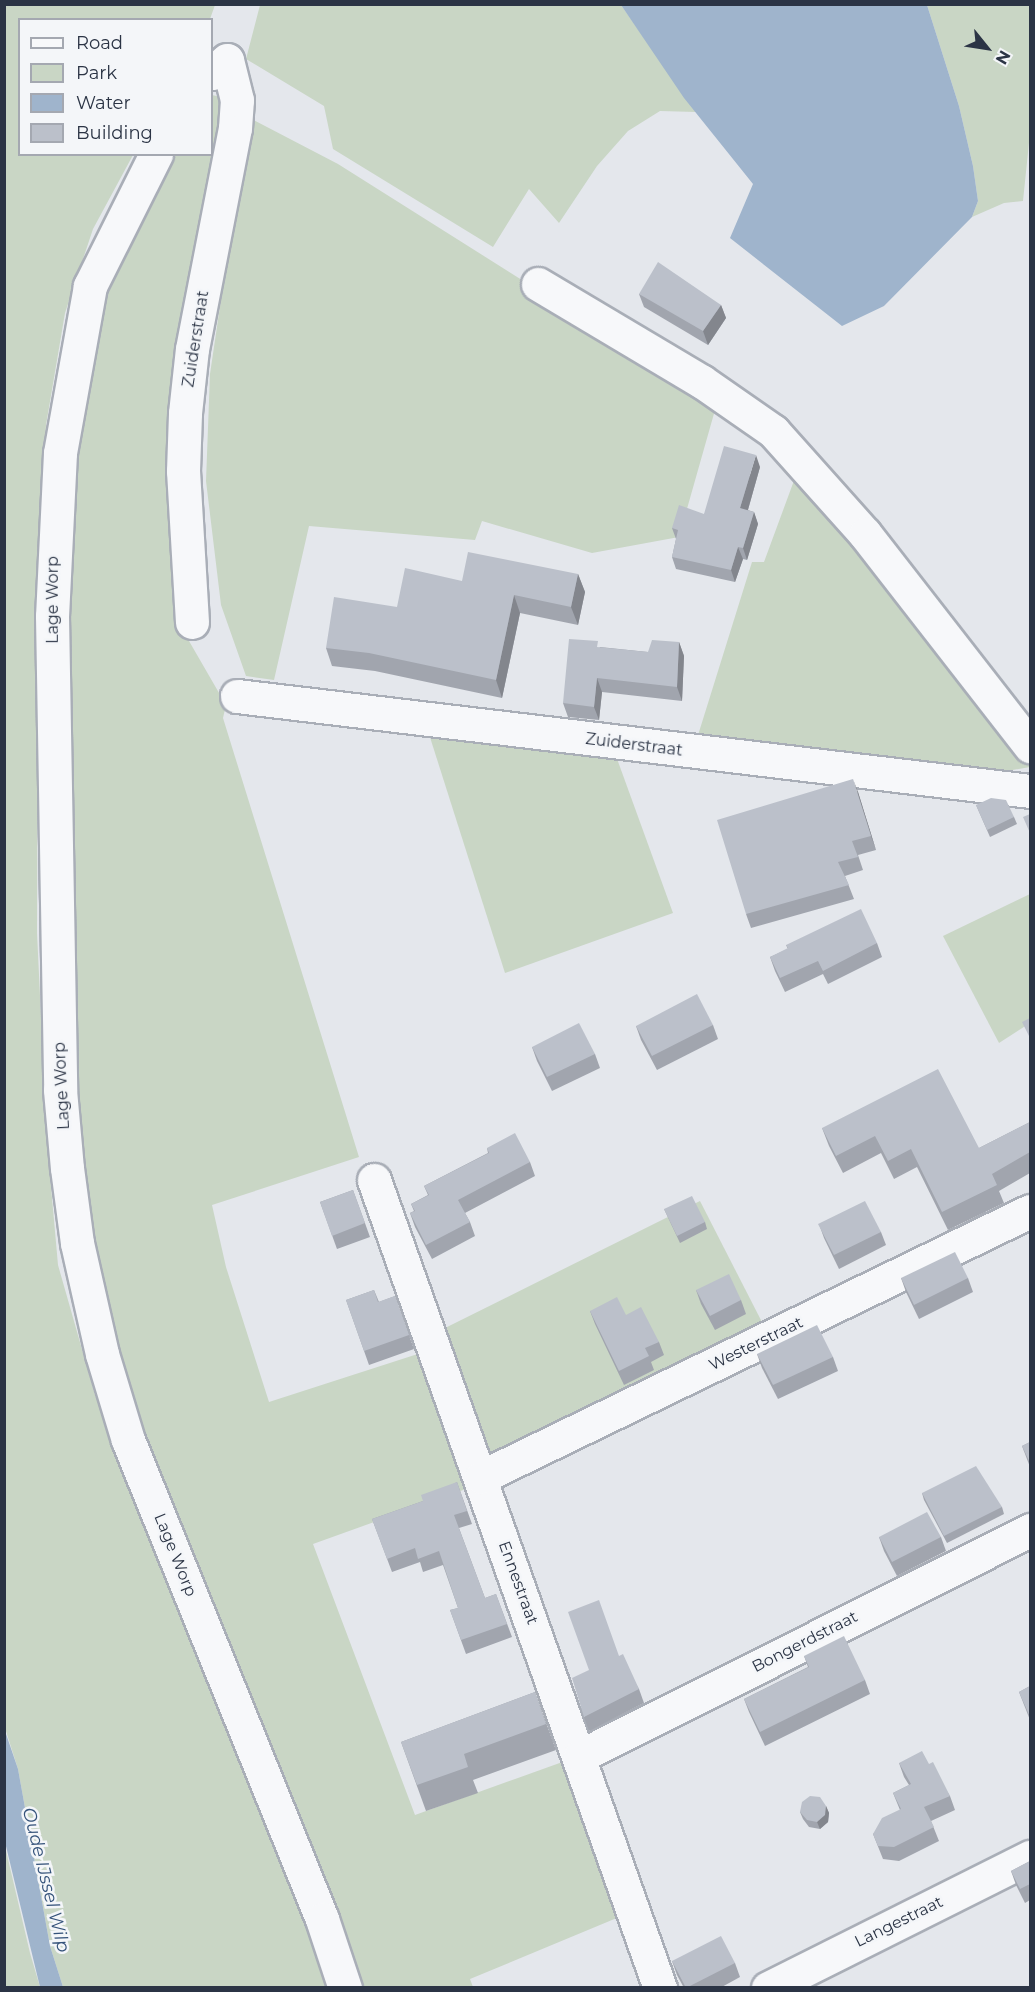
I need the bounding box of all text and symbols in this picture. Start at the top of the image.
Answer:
legend [18,18,213,156]
north arrow [957,18,1017,78]
text: Road [76,32,123,54]
text: N [992,47,1014,68]
text: Park [76,62,117,84]
text: Water [76,92,131,114]
text: Building [76,122,153,144]
street label: Zuiderstraat [179,289,213,389]
street label: Lage Worp [43,556,63,644]
street label: Zuiderstraat [584,730,684,760]
street label: Lage Worp [50,1042,74,1130]
street label: Westerstraat [706,1313,806,1375]
street label: Lage Worp [150,1511,200,1599]
street label: Ennestraat [494,1539,542,1627]
street label: Bongerdstraat [749,1607,861,1677]
water label: Oude IJssel Wilp [18,1805,74,1955]
street label: Langestraat [852,1892,946,1952]

